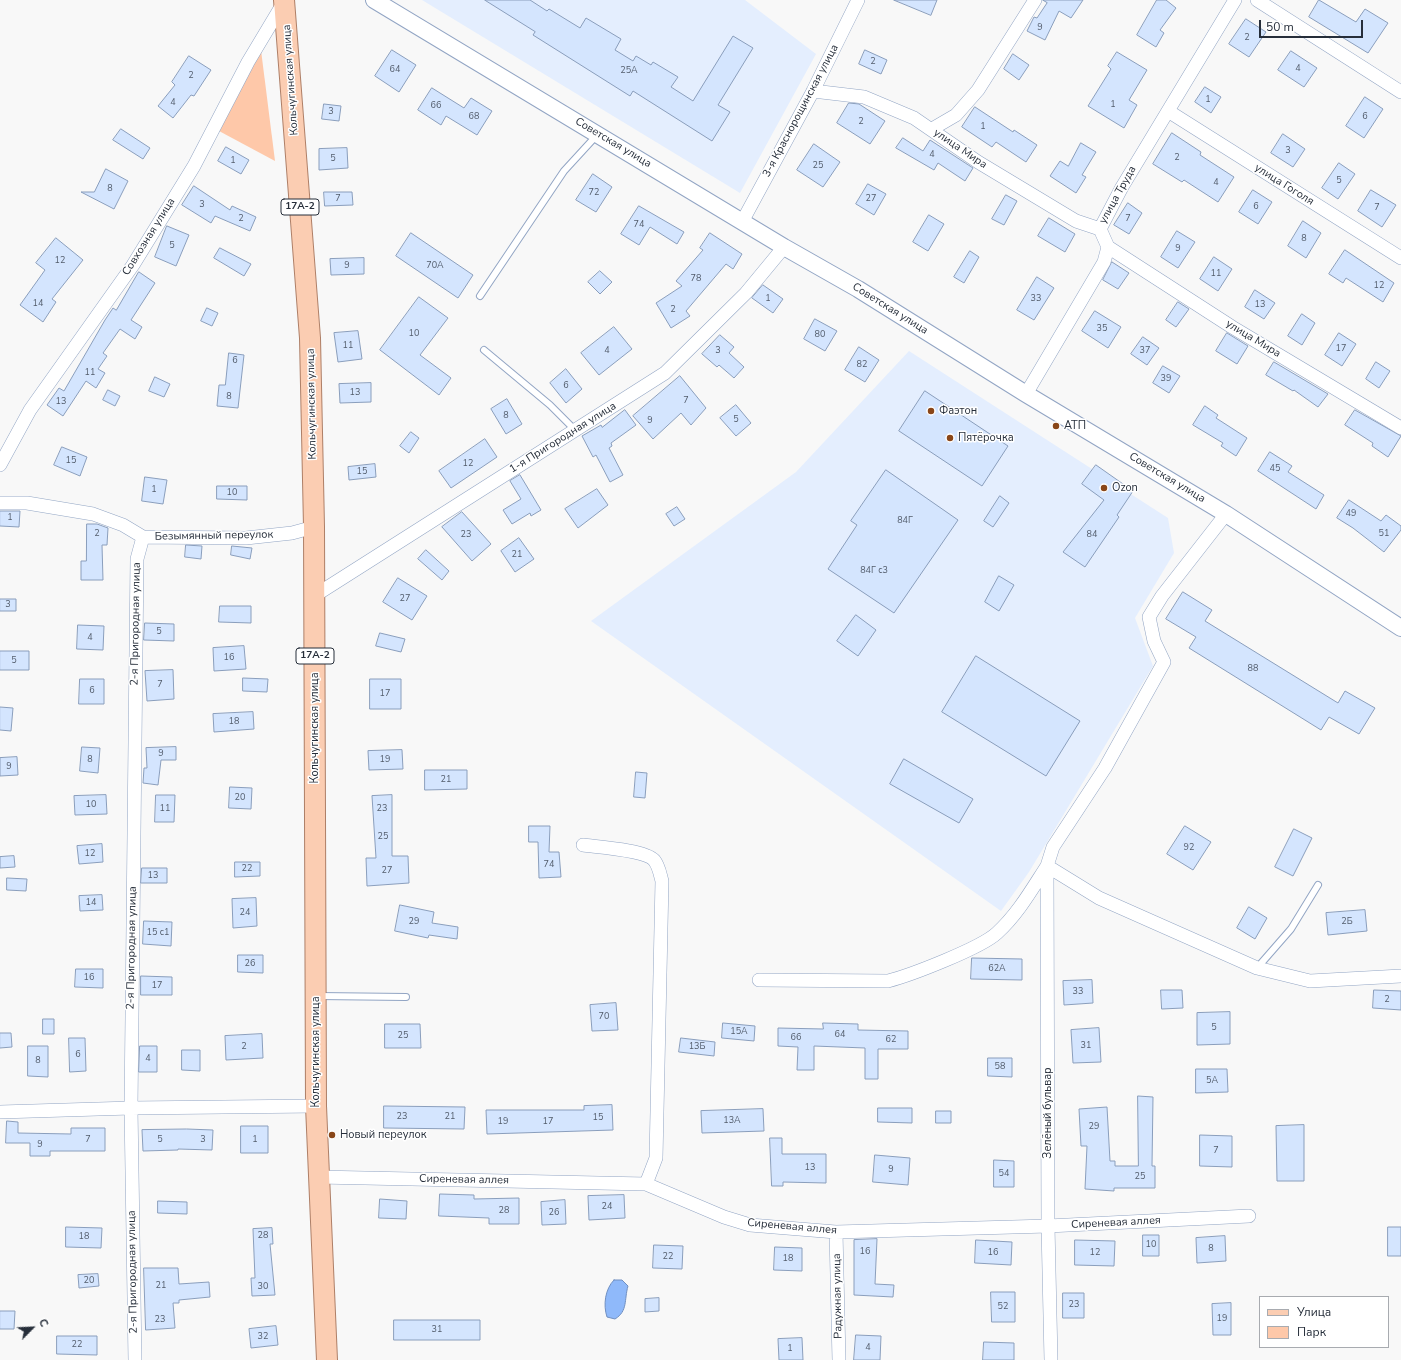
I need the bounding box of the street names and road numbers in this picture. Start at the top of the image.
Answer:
street label: Кольчугинская улица [281,24,301,136]
street label: 3-я Краснорощинская улица [760,42,842,180]
street label: Советская улица [572,115,654,171]
street label: улица Мира [931,126,989,172]
street label: улица Гоголя [1252,162,1316,208]
street label: улица Труда [1097,164,1139,226]
street label: Совхозная улица [120,196,178,278]
road number: 17А-2 [281,199,319,215]
street label: Советская улица [850,280,930,338]
street label: улица Мира [1223,317,1283,361]
street label: Кольчугинская улица [304,348,320,460]
street label: 1-я Пригородная улица [507,400,619,476]
street label: Советская улица [1126,450,1208,506]
street label: Безымянный переулок [155,528,273,544]
street label: 2-я Пригородная улица [128,562,144,686]
road number: 17А-2 [296,648,334,664]
street label: Кольчугинская улица [308,672,322,784]
street label: 2-я Пригородная улица [124,886,140,1010]
street label: Кольчугинская улица [309,996,323,1108]
street label: Зелёный бульвар [1041,1067,1055,1159]
street label: Сиреневая аллея [419,1173,509,1187]
street label: 2-я Пригородная улица [125,1210,141,1334]
street label: Сиреневая аллея [1071,1214,1161,1232]
street label: Сиреневая аллея [747,1217,837,1237]
street label: Радужная улица [831,1253,845,1339]

